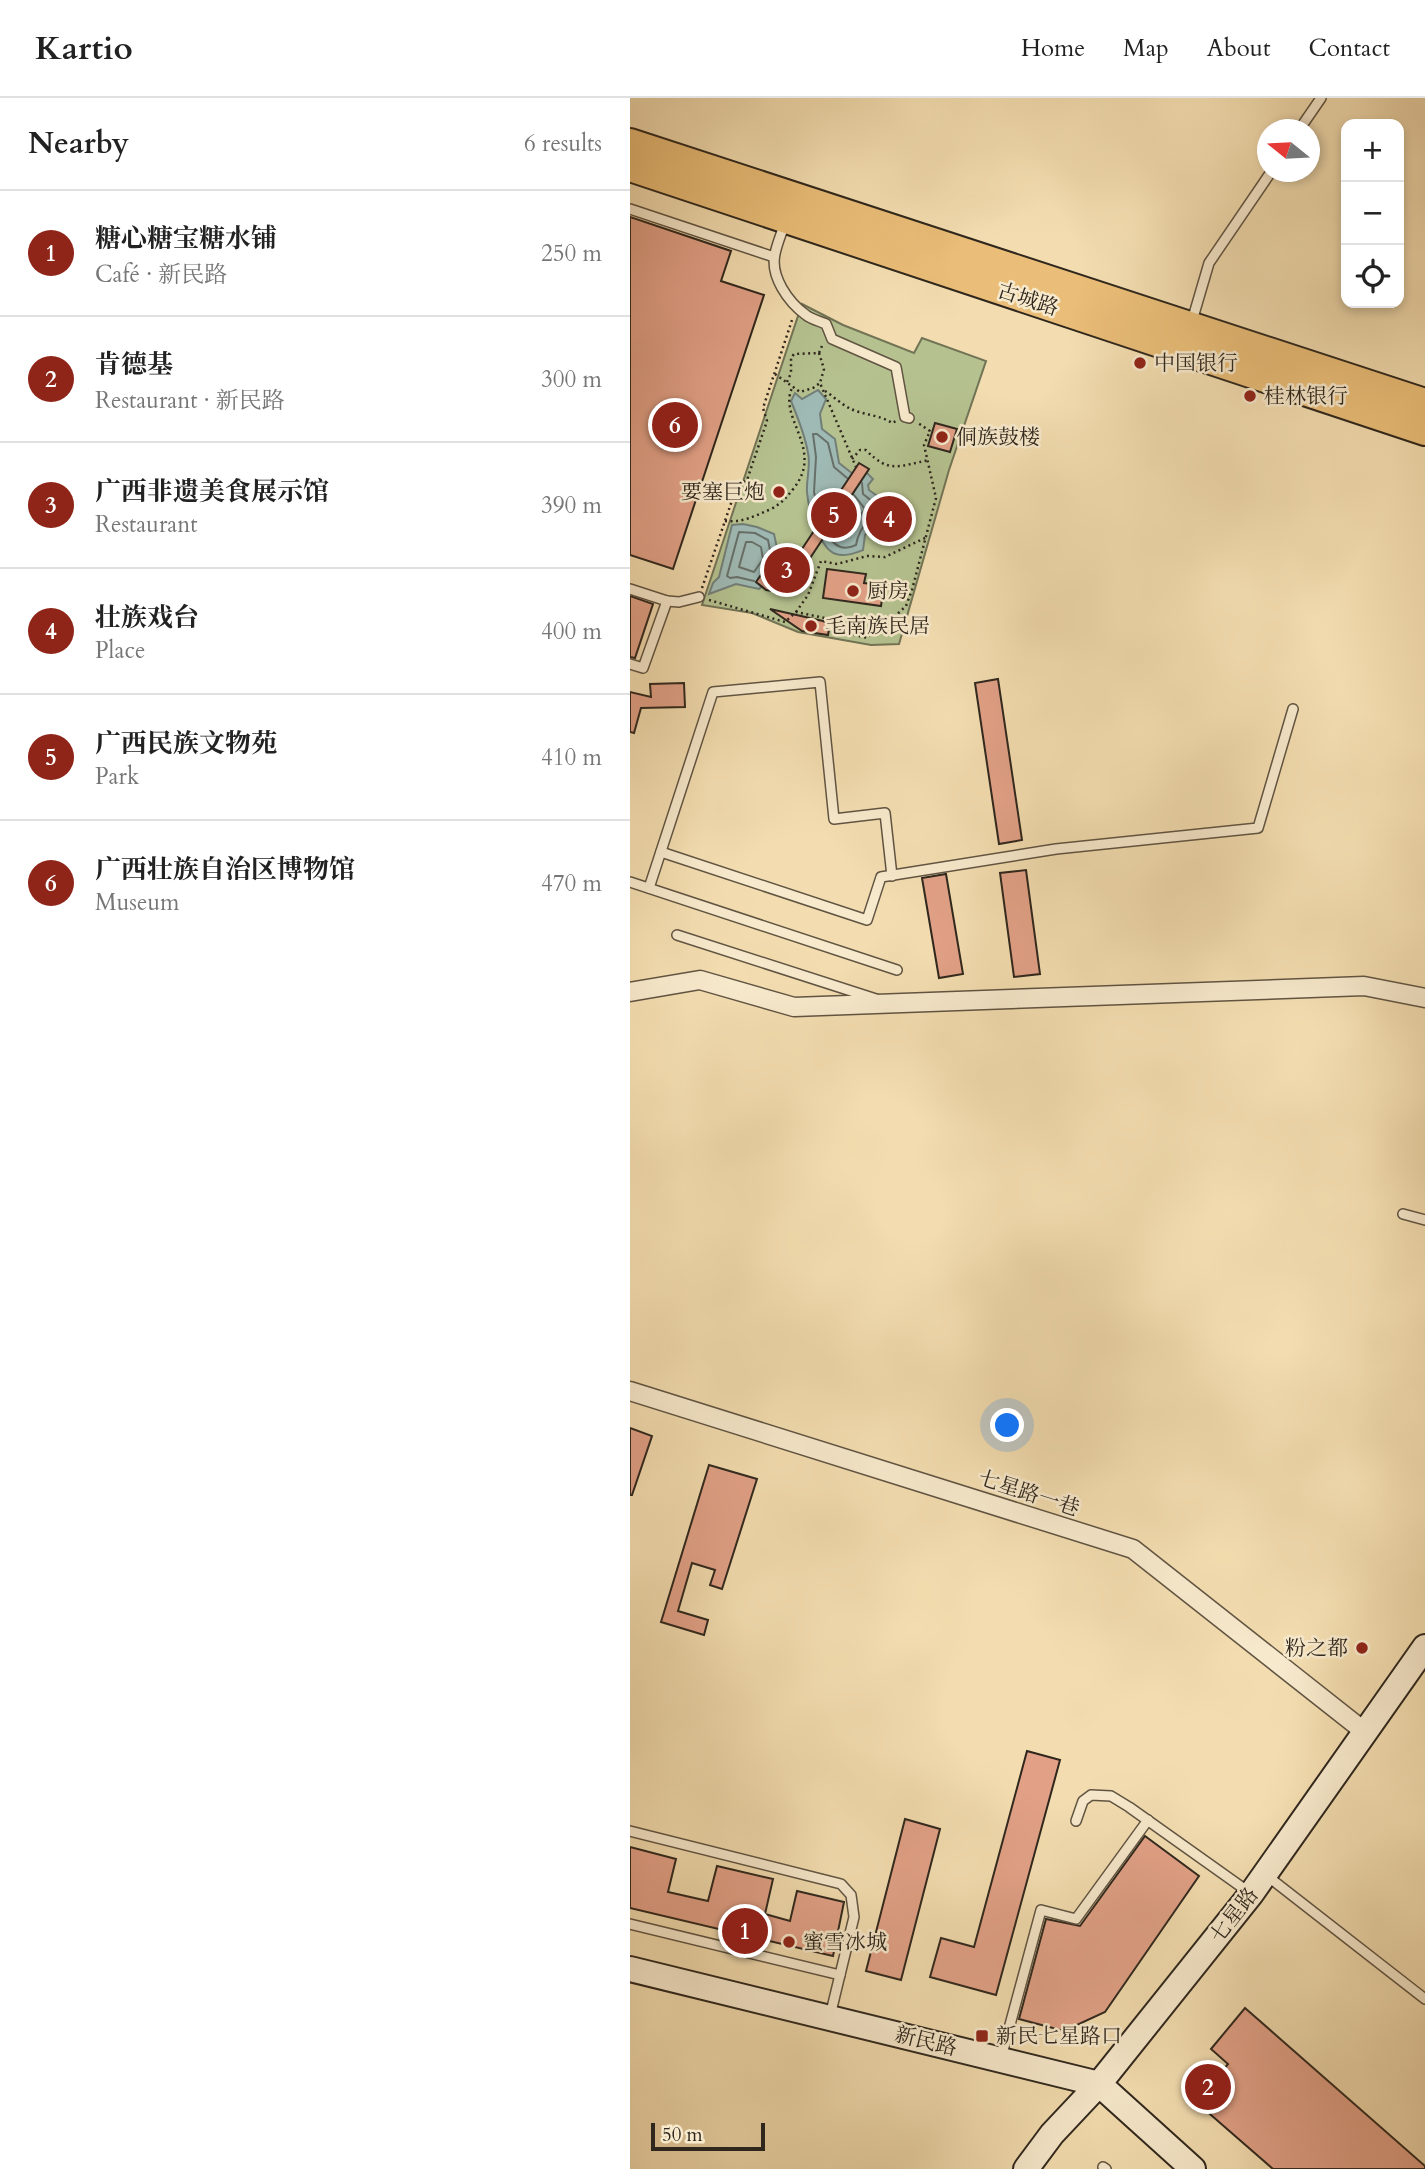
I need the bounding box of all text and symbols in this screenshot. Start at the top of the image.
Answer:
text: Kartio [35,26,133,71]
text: Home [1021,32,1085,65]
text: Map [1123,32,1169,65]
text: About [1207,32,1271,65]
text: Contact [1309,32,1390,65]
north arrow [1257,119,1320,182]
map controls [1341,119,1404,308]
button: + [1341,119,1404,182]
text: Nearby [28,123,129,164]
text: 6 results [524,128,602,159]
button: − [1341,182,1404,245]
text: 糖心糖宝糖水铺 [95,221,277,256]
text: 1 [45,238,57,269]
text: 250 m [541,238,602,269]
button: locate [1341,245,1404,308]
text: Café · 新民路 [95,259,227,290]
street label: 古城路 [993,276,1062,323]
text: 肯德基 [95,347,173,382]
place label: 中国银行 [1154,349,1238,378]
marker: 中国银行 [1132,355,1148,371]
text: 2 [45,364,57,395]
text: 300 m [541,364,602,395]
place label: 桂林银行 [1264,382,1348,411]
text: Restaurant · 新民路 [95,385,285,416]
marker: 桂林银行 [1242,388,1258,404]
pin: 6 [652,399,698,451]
place label: 侗族鼓楼 [956,423,1040,452]
marker: 侗族鼓楼 [934,429,950,445]
text: 广西非遗美食展示馆 [95,474,329,509]
place label: 要塞巨炮 [681,478,765,507]
marker: 要塞巨炮 [771,484,787,500]
pin: 5 [811,489,857,541]
text: 3 [45,490,57,521]
text: 390 m [541,490,602,521]
pin: 4 [866,493,912,545]
text: Restaurant [95,509,198,540]
pin: 3 [764,544,810,596]
place label: 厨房 [867,577,909,606]
marker: 厨房 [845,583,861,599]
text: 壮族戏台 [95,600,199,635]
place label: 毛南族民居 [825,612,930,641]
text: 4 [45,616,57,647]
text: 400 m [541,616,602,647]
marker: 毛南族民居 [803,618,819,634]
text: Place [95,635,145,666]
text: 广西民族文物苑 [95,726,277,761]
text: 5 [45,742,57,773]
text: 410 m [541,742,602,773]
text: Park [95,761,139,792]
text: 广西壮族自治区博物馆 [95,852,355,887]
text: 6 [45,868,57,899]
text: 470 m [541,868,602,899]
text: Museum [95,887,180,918]
your location [990,1408,1024,1442]
street label: 七星路一巷 [974,1463,1083,1523]
place label: 粉之都 [1285,1634,1348,1663]
marker: 粉之都 [1354,1640,1370,1656]
street label: 七星路 [1204,1882,1265,1949]
pin: 1 [722,1905,768,1957]
place label: 蜜雪冰城 [803,1928,887,1957]
marker: 蜜雪冰城 [781,1934,797,1950]
street label: 新民路 [892,2020,960,2063]
place label: 新民七星路口 [996,2022,1122,2051]
marker: 新民七星路口 [974,2028,990,2044]
pin: 2 [1185,2061,1231,2113]
scale bar [651,2120,765,2152]
text: 50 m [662,2122,703,2148]

